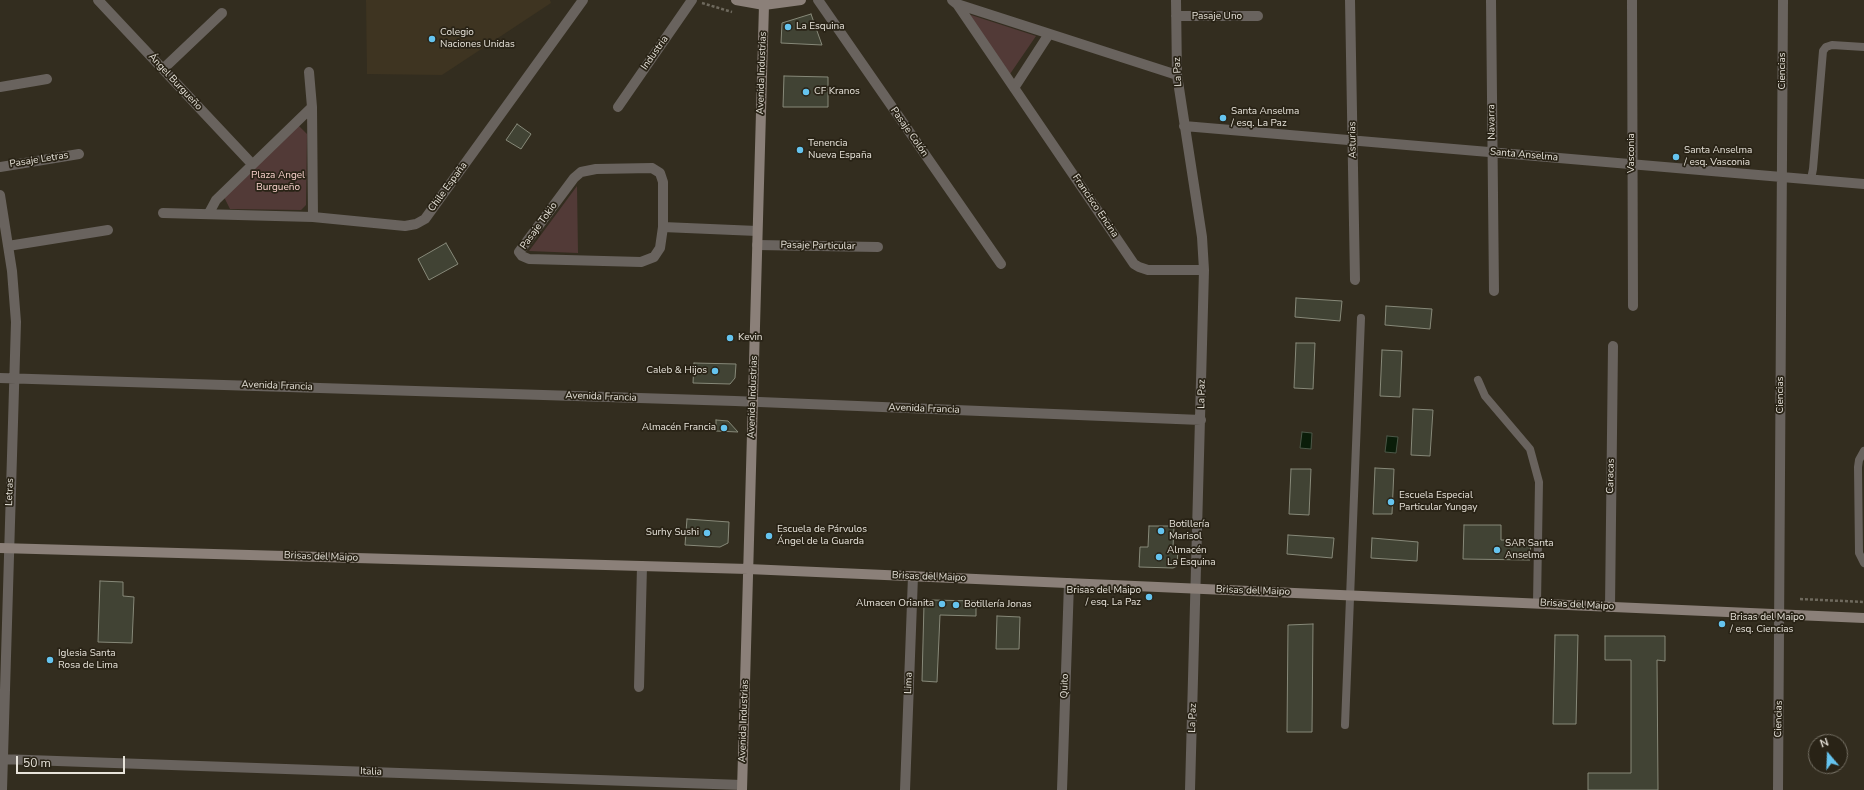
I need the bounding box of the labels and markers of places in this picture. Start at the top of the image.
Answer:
place label: La Esquina [796,21,845,33]
marker: La Esquina [783,22,793,32]
place label: Colegio Naciones Unidas [440,27,515,50]
marker: Colegio Naciones Unidas [427,34,437,44]
place label: CF Kranos [814,86,860,98]
marker: CF Kranos [801,87,811,97]
place label: Santa Anselma / esq. La Paz [1231,106,1299,130]
marker: Santa Anselma / esq. La Paz [1218,113,1228,123]
place label: Tenencia Nueva España [808,138,872,162]
marker: Tenencia Nueva España [795,145,805,155]
place label: Santa Anselma / esq. Vasconia [1684,145,1752,168]
marker: Santa Anselma / esq. Vasconia [1671,152,1681,162]
place label: Kevin [738,332,763,344]
marker: Kevin [725,333,735,343]
place label: Caleb & Hijos [646,365,707,377]
marker: Caleb & Hijos [710,366,720,376]
place label: Almacén Francia [642,422,716,434]
marker: Almacén Francia [719,423,729,433]
place label: Escuela Especial Particular Yungay [1399,490,1477,514]
marker: Escuela Especial Particular Yungay [1386,497,1396,507]
place label: Botillería Marisol [1169,519,1209,542]
place label: Escuela de Párvulos Ángel de la Guarda [777,524,867,548]
marker: Botillería Marisol [1156,526,1166,536]
place label: Surhy Sushi [646,527,699,539]
marker: Surhy Sushi [702,528,712,538]
marker: Escuela de Párvulos Ángel de la Guarda [764,531,774,541]
place label: SAR Santa Anselma [1505,538,1554,562]
place label: Almacén La Esquina [1167,545,1216,568]
marker: SAR Santa Anselma [1492,545,1502,555]
marker: Almacén La Esquina [1154,552,1164,562]
place label: Brisas del Maipo / esq. La Paz [1067,585,1141,608]
marker: Brisas del Maipo / esq. La Paz [1144,592,1154,602]
place label: Almacen Orianita [856,598,934,610]
marker: Almacen Orianita [937,599,947,609]
place label: Botillería Jonas [964,599,1032,611]
marker: Botillería Jonas [951,600,961,610]
place label: Brisas del Maipo / esq. Ciencias [1730,612,1804,636]
marker: Brisas del Maipo / esq. Ciencias [1717,619,1727,629]
place label: Iglesia Santa Rosa de Lima [58,648,118,672]
marker: Iglesia Santa Rosa de Lima [45,655,55,665]

